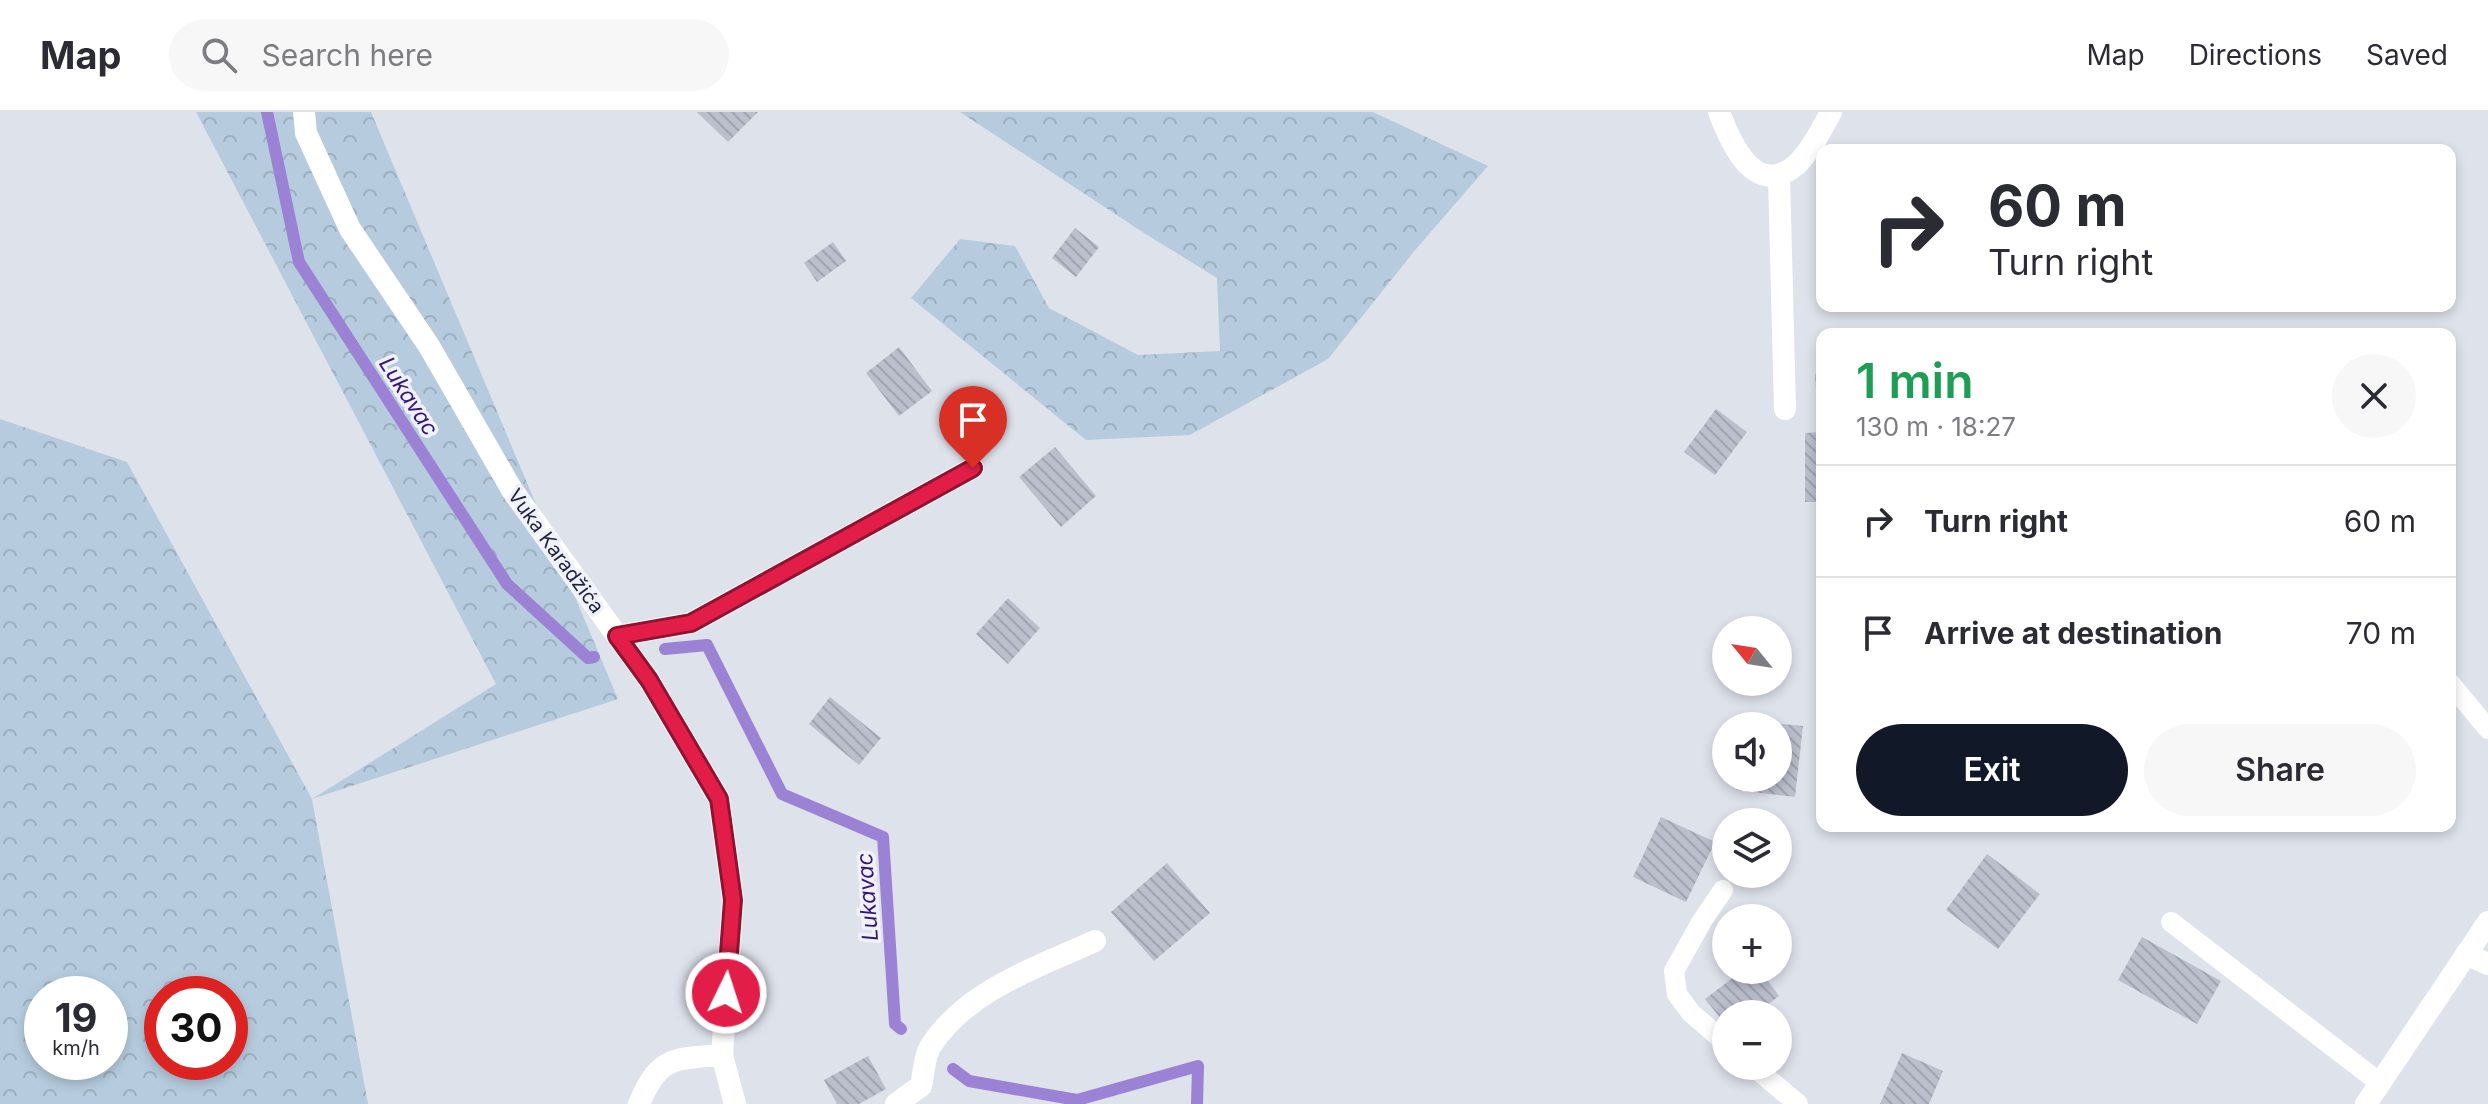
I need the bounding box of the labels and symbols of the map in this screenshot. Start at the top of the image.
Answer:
water label: Lukavac [374,352,444,440]
pin [939,386,1007,468]
street label: Vuka Karadžića [503,484,609,618]
north arrow [1712,616,1792,696]
water label: Lukavac [851,852,883,942]
position arrow [684,951,768,1035]
speed limit sign: 30 [144,976,248,1080]

